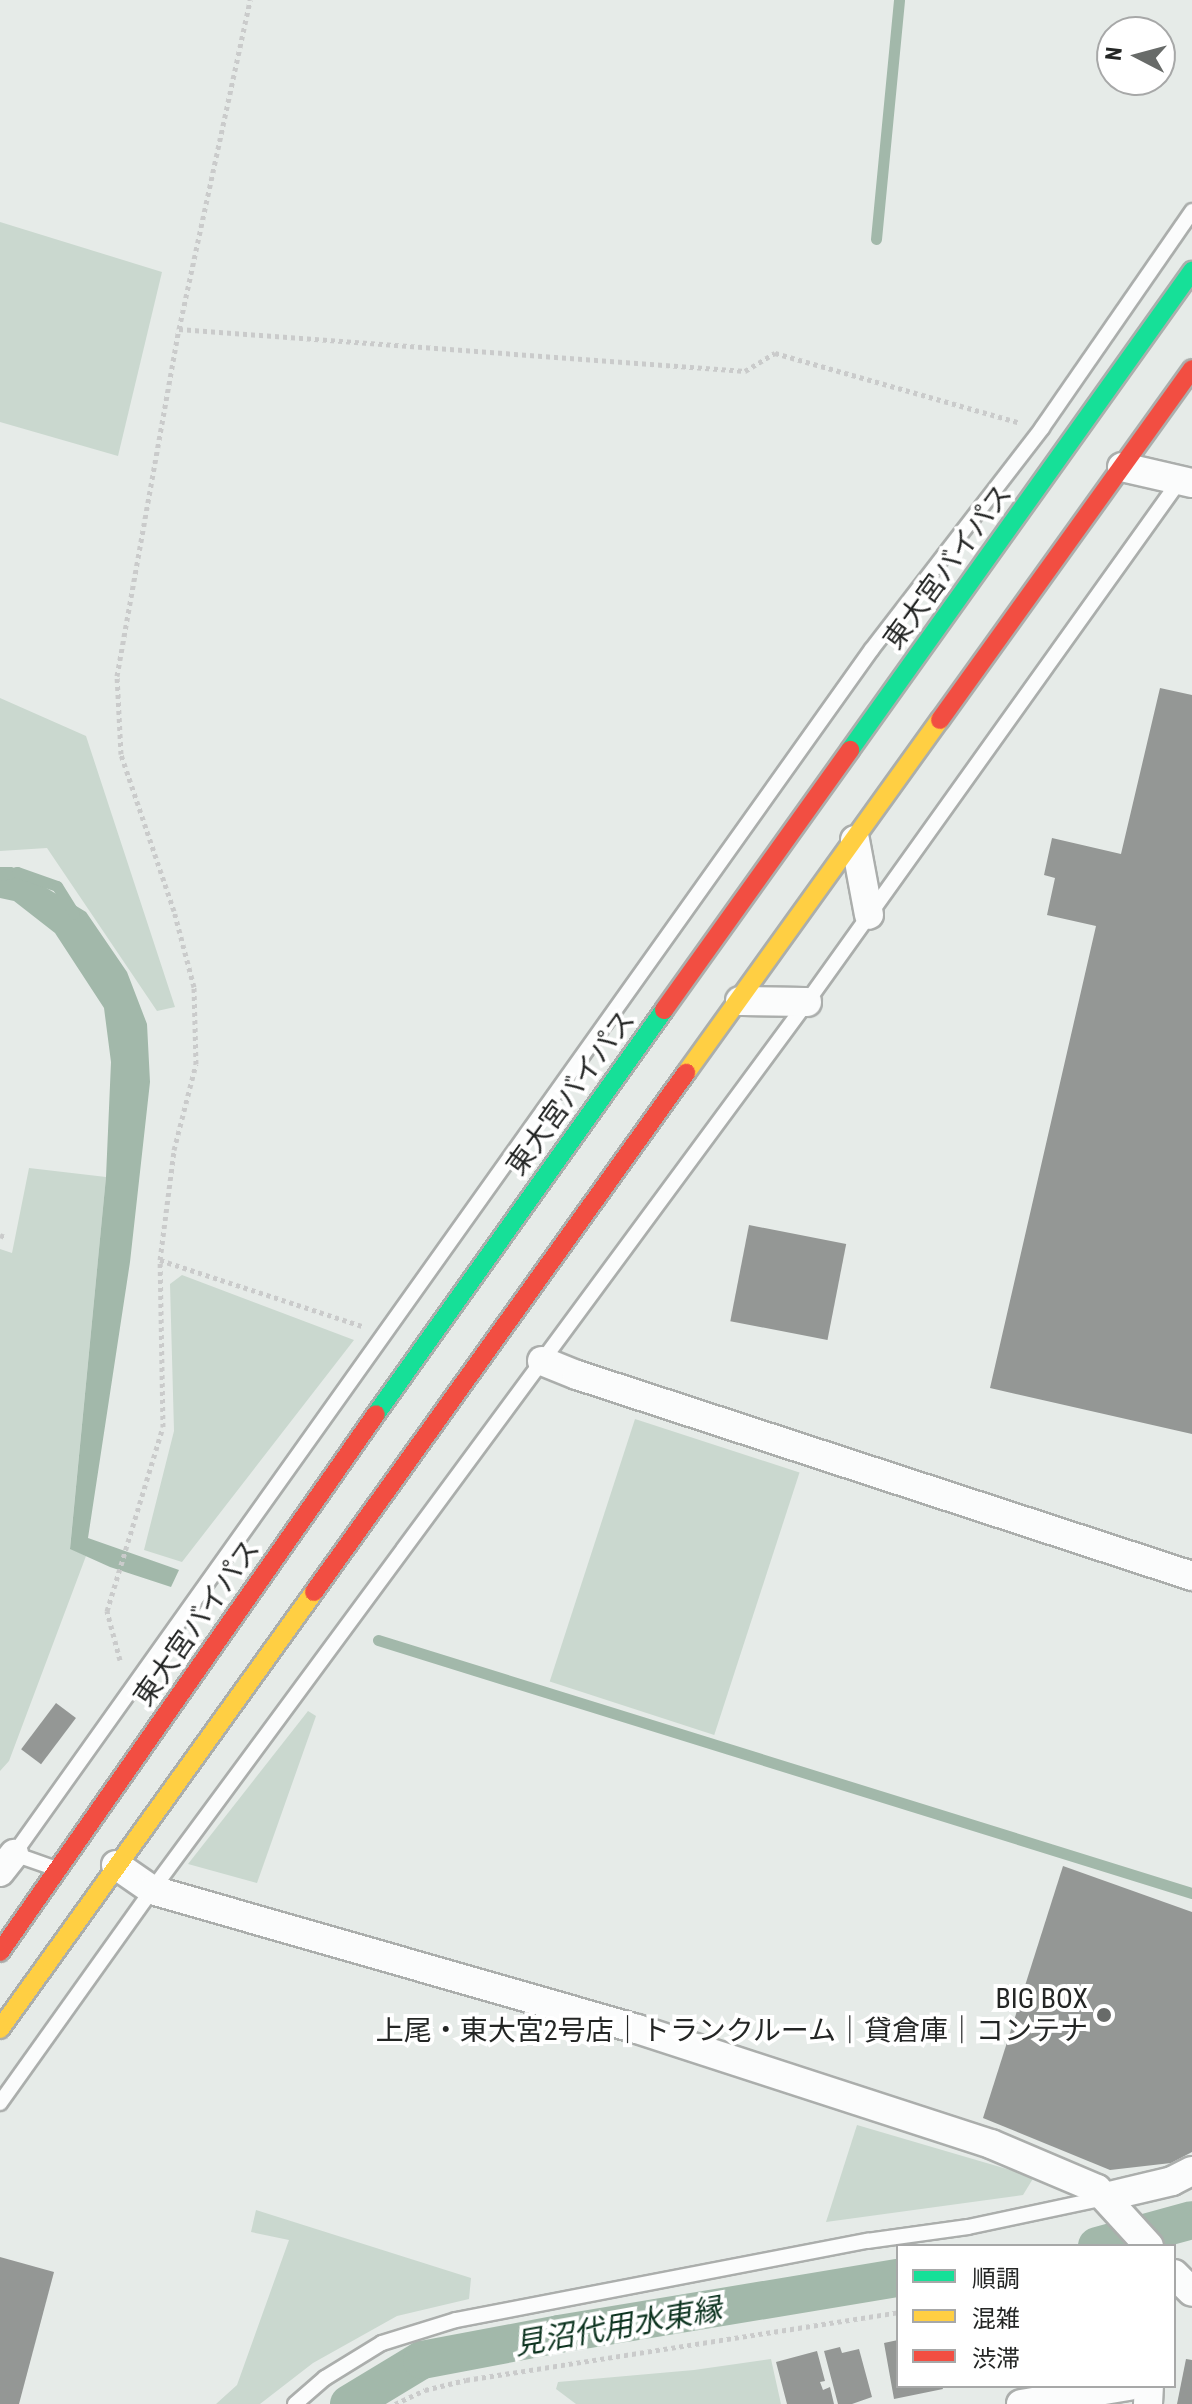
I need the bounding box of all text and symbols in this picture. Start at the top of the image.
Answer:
north arrow [1096,16,1176,96]
text: N [1100,46,1127,62]
street label: 東大宮バイパス [877,478,1019,656]
street label: 東大宮バイパス [500,1004,642,1182]
street label: 東大宮バイパス [127,1533,267,1713]
place label: BIG BOX 上尾・東大宮2号店｜トランクルーム｜貸倉庫｜コンテナ [374,1982,1088,2048]
marker: BIG BOX 上尾・東大宮2号店｜トランクルーム｜貸倉庫｜コンテナ [1095,2006,1113,2024]
legend [896,2244,1176,2388]
text: 順調 [972,2265,1020,2293]
water label: 見沼代用水東縁 [511,2291,725,2363]
text: 混雑 [972,2305,1020,2333]
text: 渋滞 [972,2345,1020,2373]

